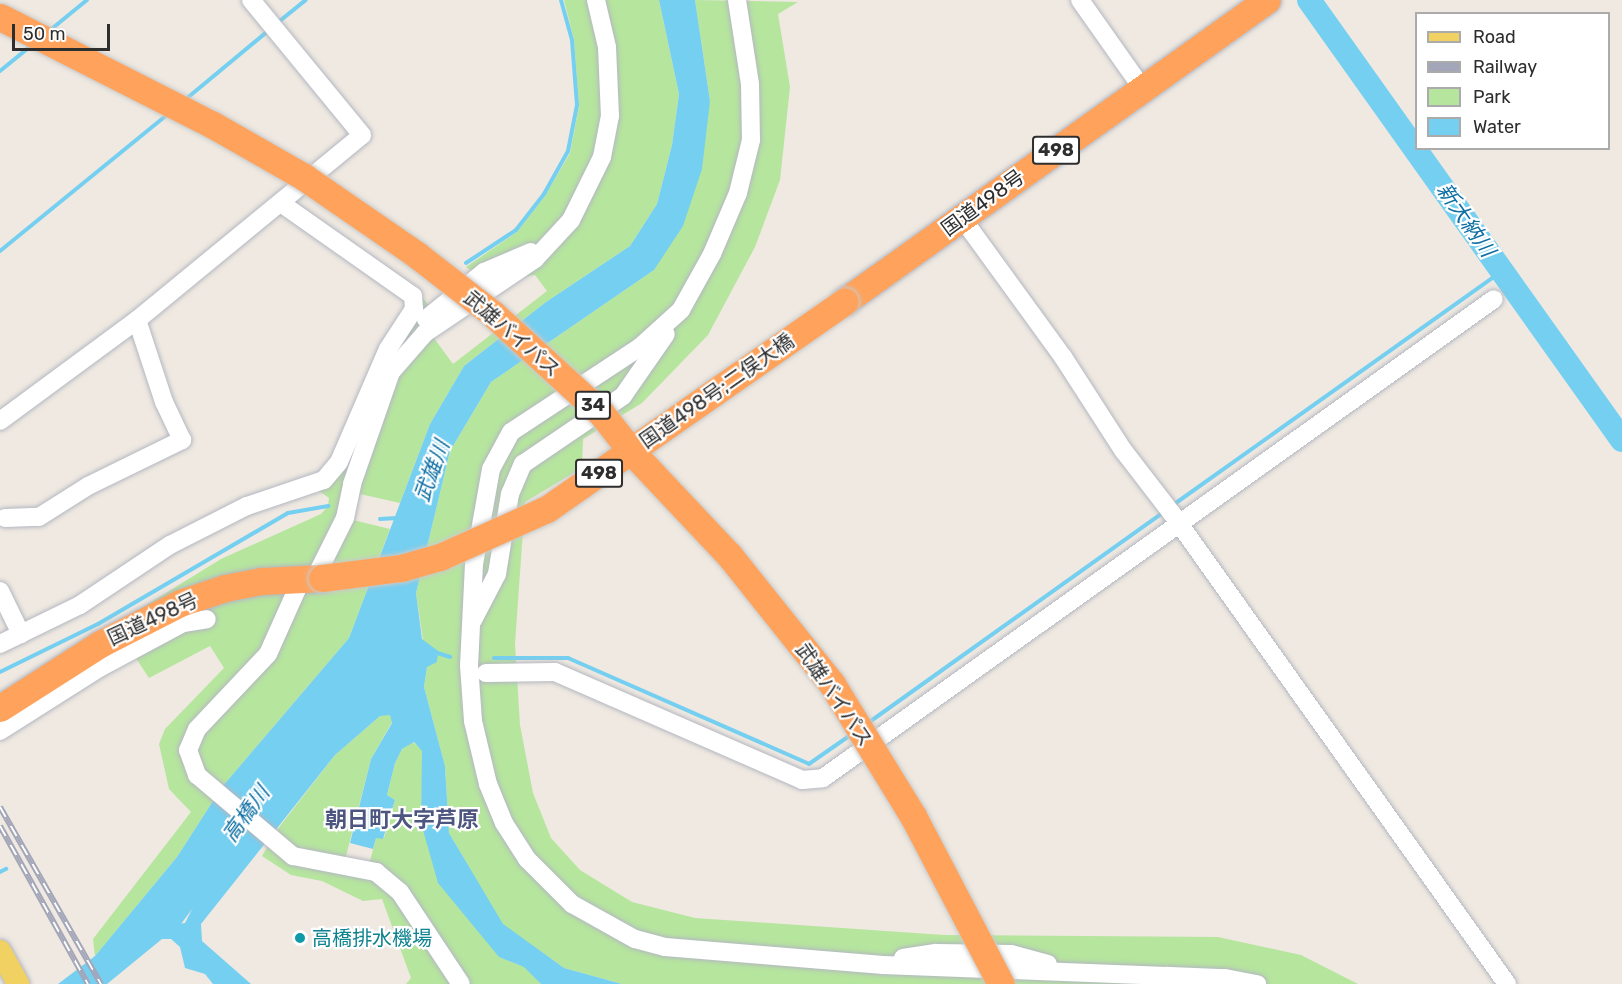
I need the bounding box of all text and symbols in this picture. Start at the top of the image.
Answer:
scale bar [15,12,112,50]
legend [1415,12,1610,150]
text: 50 m [23,23,66,45]
text: Road [1473,26,1516,48]
text: Railway [1473,56,1537,78]
text: Park [1473,86,1510,108]
text: Water [1473,116,1521,138]
road number: 498 [1032,135,1080,165]
street label: 国道498号 [937,165,1029,241]
water label: 新大納川 [1432,178,1500,262]
street label: 武雄バイパス [459,286,565,382]
street label: 国道498号;二俣大橋 [635,329,799,453]
road number: 34 [574,390,612,420]
water label: 武雄川 [409,437,455,505]
road number: 498 [575,458,623,488]
street label: 国道498号 [104,588,202,650]
street label: 武雄バイパス [791,639,877,751]
water label: 高橋川 [217,781,275,847]
district label: 朝日町大字芦原 [325,807,479,833]
place label: 高橋排水機場 [312,926,432,950]
marker: 高橋排水機場 [293,931,307,945]

